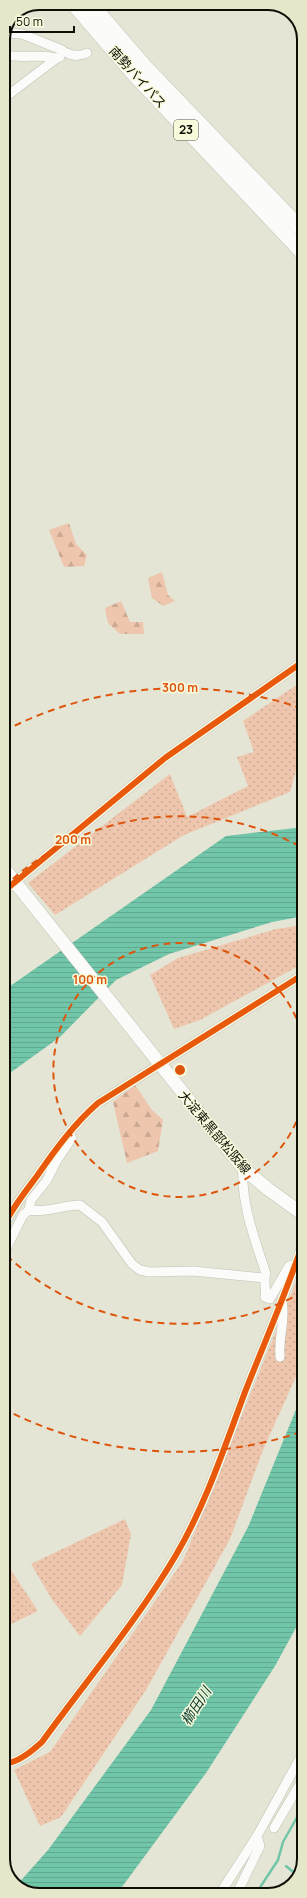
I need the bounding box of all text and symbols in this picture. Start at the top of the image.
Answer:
scale bar [10,8,74,34]
text: 50 m [16,13,43,30]
street label: 南勢バイパス [105,42,171,112]
road number: 23 [174,120,198,140]
text: 300 m [162,679,198,696]
text: 200 m [55,831,91,848]
text: 100 m [73,971,107,988]
centre of rings [173,1063,187,1077]
street label: 大淀東黒部松阪線 [175,1086,255,1178]
water label: 櫛田川 [176,1681,216,1729]

